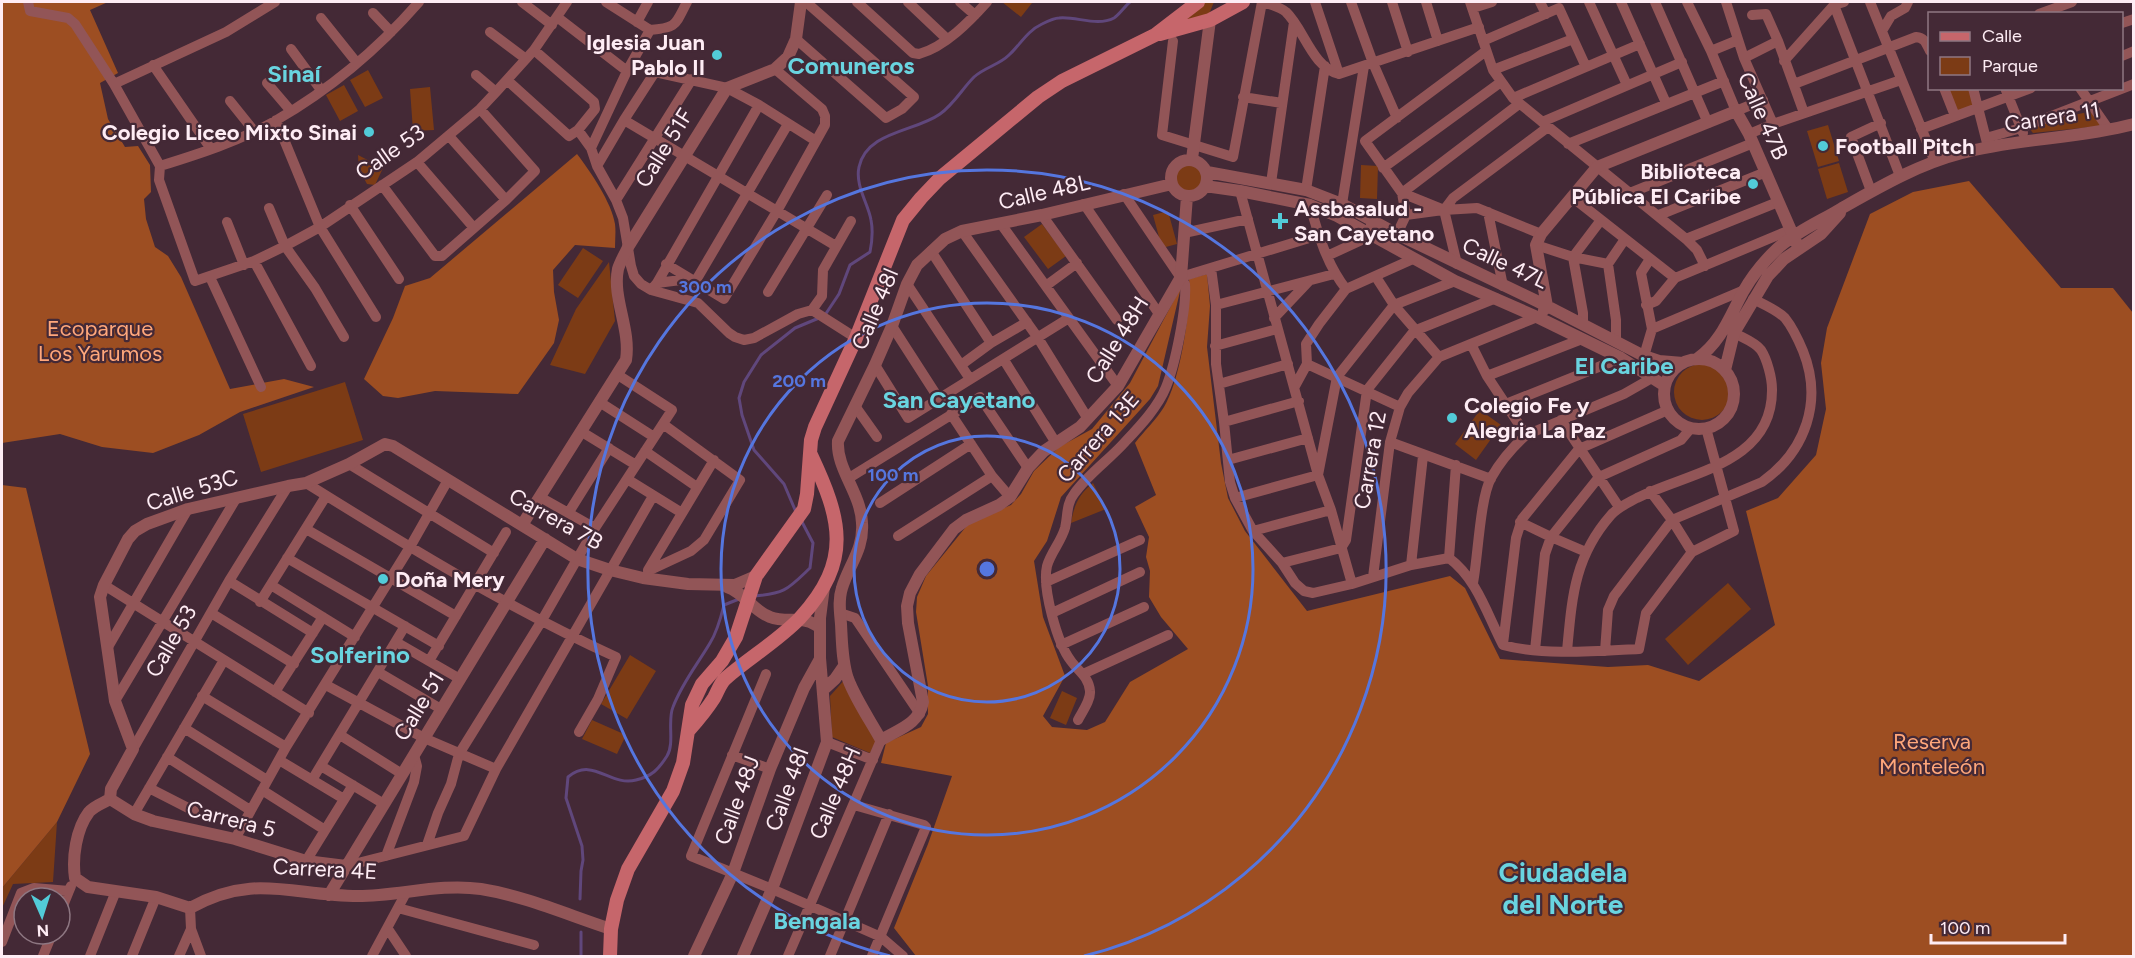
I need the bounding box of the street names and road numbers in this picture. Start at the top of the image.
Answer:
street label: Calle 47B [1732,68,1794,164]
street label: Carrera 11 [2002,96,2102,138]
street label: Calle 51F [629,104,699,192]
street label: Calle 53 [350,118,430,186]
street label: Calle 48L [996,168,1093,216]
street label: Calle 47L [1458,232,1553,295]
street label: Calle 48l [846,264,904,354]
street label: Calle 48H [1080,291,1154,389]
street label: Carrera 13E [1051,386,1145,488]
street label: Carrera 12 [1348,409,1392,511]
street label: Calle 53C [143,463,241,517]
street label: Carrera 7B [504,482,608,556]
street label: Calle 53 [140,600,202,682]
street label: Calle 51 [388,666,450,746]
street label: Calle 48I [759,743,815,835]
street label: Calle 48H [803,743,867,843]
street label: Calle 48J [708,752,766,848]
street label: Carrera 5 [184,795,278,843]
street label: Carrera 4E [272,853,378,885]

